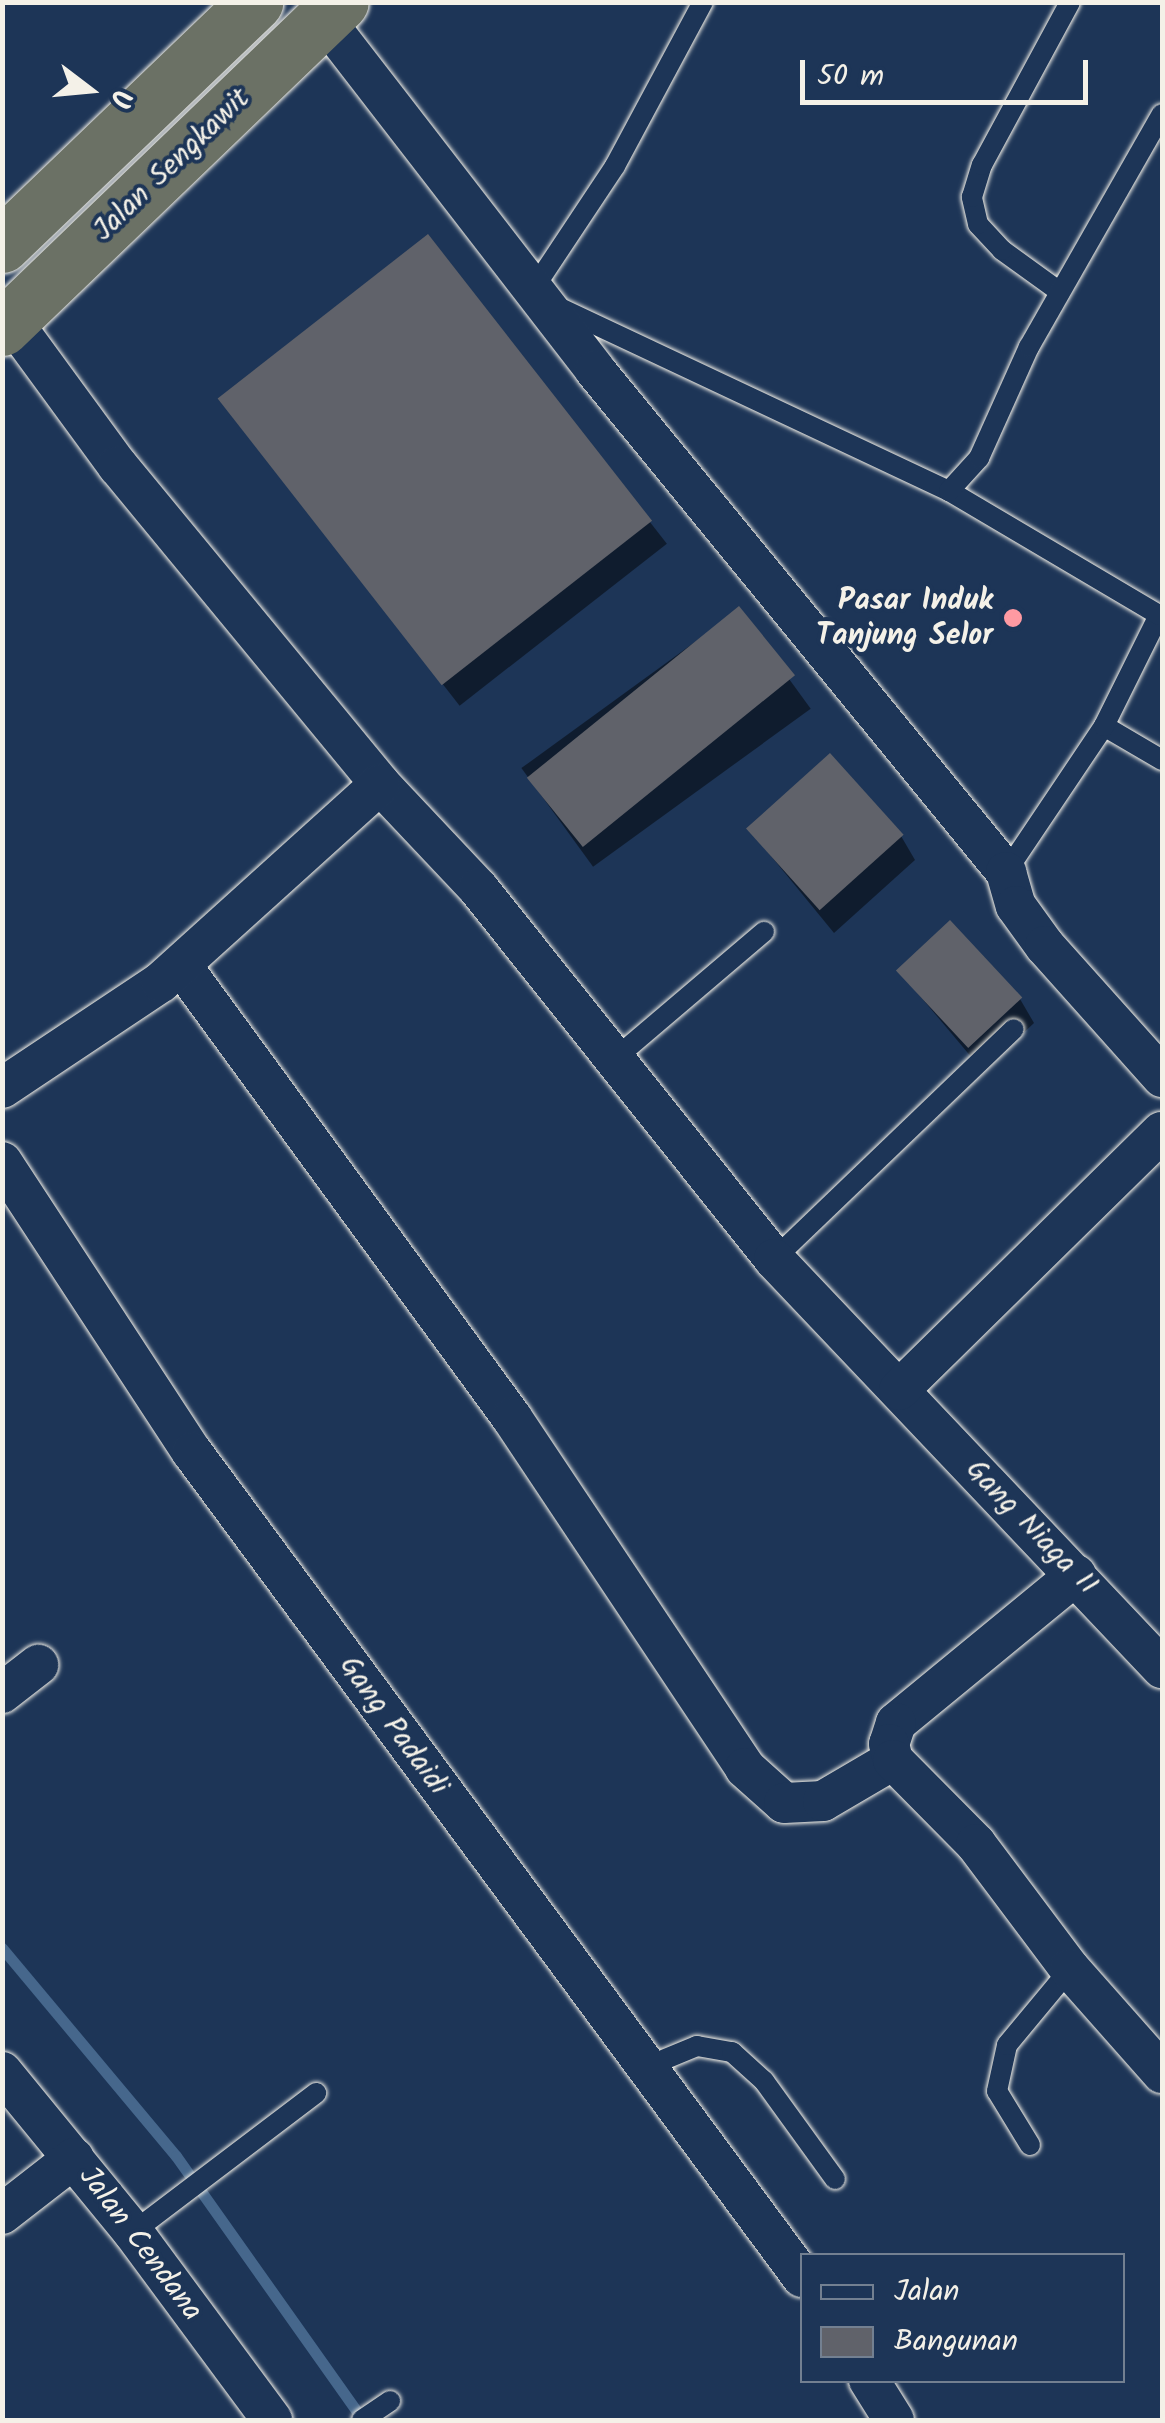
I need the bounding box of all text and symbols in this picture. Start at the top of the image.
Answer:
north arrow [40,40,140,140]
scale bar [805,40,1092,102]
text: 50 m [817,53,884,101]
street label: Jalan Sengkawit [86,81,258,249]
text: U [95,84,143,113]
place label: Pasar Induk Tanjung Selor [816,583,993,654]
marker: Pasar Induk Tanjung Selor [1002,607,1024,629]
street label: Gang Niaga II [957,1453,1105,1603]
street label: Gang Padaidi [330,1649,456,1803]
street label: Jalan Cendana [70,2160,210,2328]
legend [800,2253,1125,2383]
text: Jalan [894,2268,960,2316]
text: Bangunan [894,2318,1018,2366]

